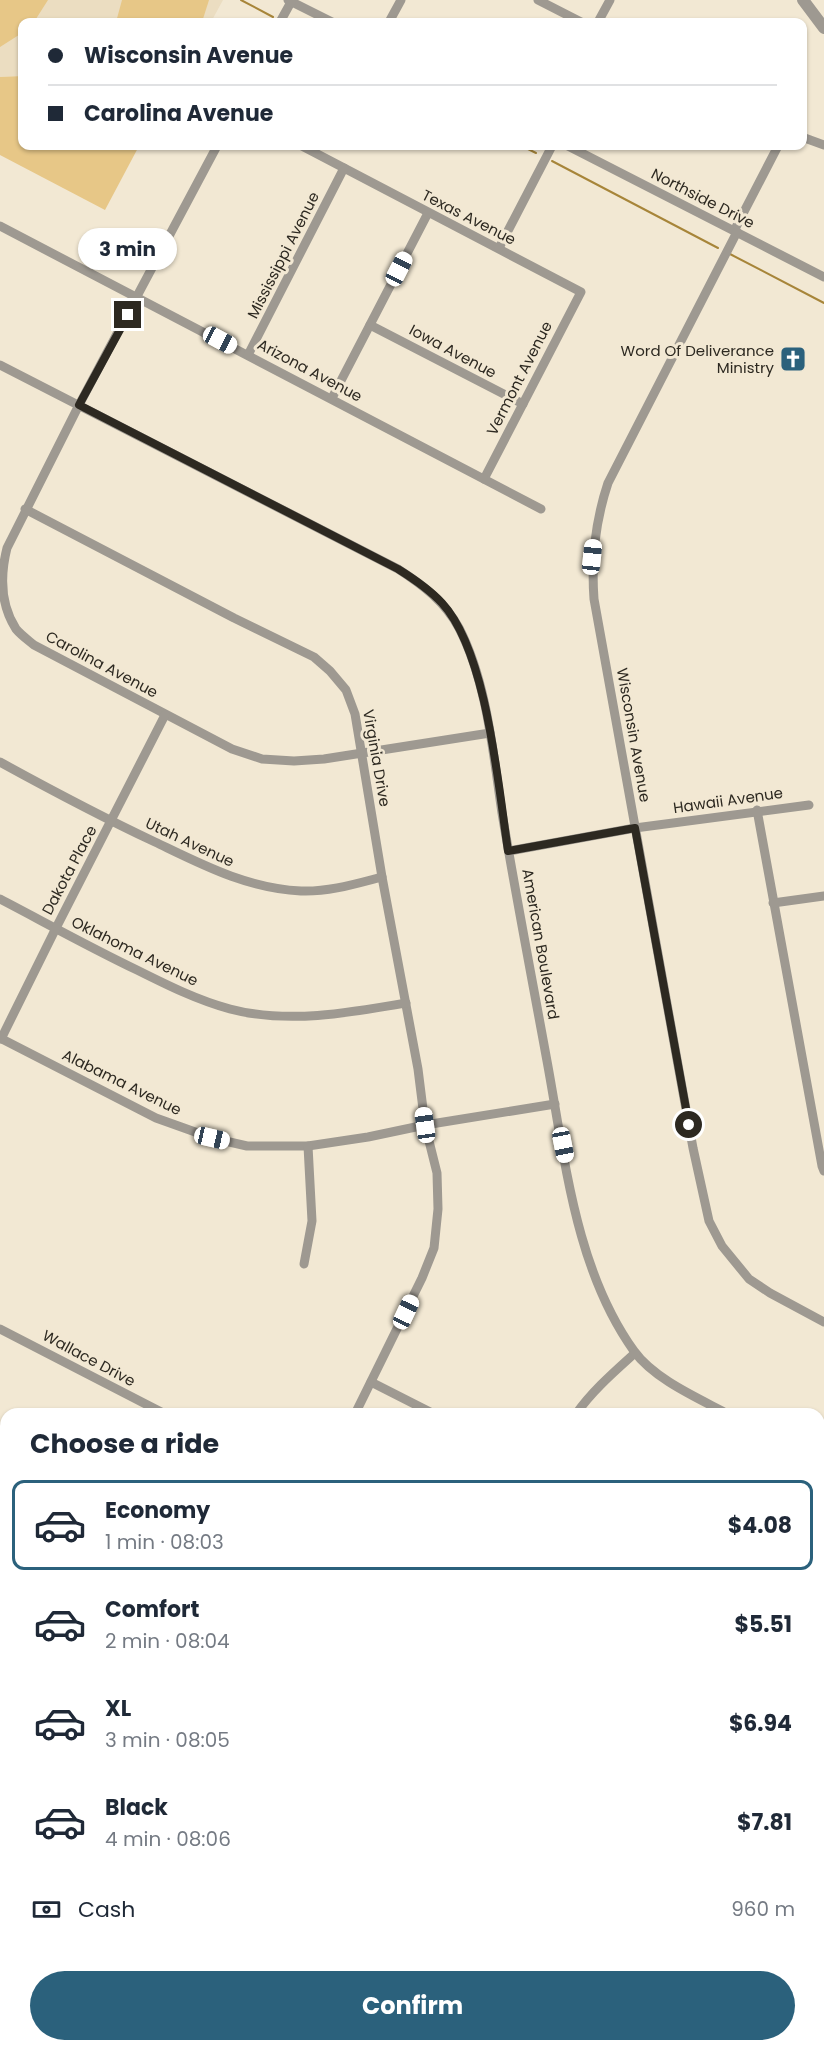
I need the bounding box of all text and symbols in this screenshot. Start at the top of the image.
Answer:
text: Wisconsin Avenue [84,40,293,71]
text: Carolina Avenue [84,98,273,129]
street label: Northside Drive [648,163,758,233]
street label: Texas Avenue [418,184,520,250]
street label: Mississippi Avenue [242,188,324,322]
callout: 3 min [78,228,178,270]
text: 3 min [99,235,156,263]
car [383,249,415,289]
route end [114,301,141,328]
street label: Vermont Avenue [481,317,557,439]
street label: Iowa Avenue [406,319,500,383]
car [200,324,240,356]
street label: Arizona Avenue [254,334,366,406]
place label: Word Of Deliverance Ministry [621,340,775,378]
church icon: Word Of Deliverance Ministry [778,344,808,374]
car [581,538,603,576]
street label: Carolina Avenue [42,626,162,702]
street label: Wisconsin Avenue [612,666,656,804]
street label: Virginia Drive [358,708,396,808]
street label: Hawaii Avenue [672,782,784,818]
street label: Utah Avenue [142,812,238,872]
street label: Dakota Place [37,822,101,918]
street label: American Boulevard [517,867,565,1021]
street label: Oklahoma Avenue [68,911,202,991]
street label: Alabama Avenue [59,1044,185,1120]
car [414,1106,436,1144]
route start [675,1111,702,1138]
car [192,1125,232,1151]
car [551,1126,575,1164]
car [390,1292,422,1332]
street label: Wallace Drive [39,1325,139,1391]
text: Choose a ride [30,1425,219,1462]
text: Economy [105,1495,210,1526]
icon: car [33,1498,87,1552]
text: $4.08 [728,1510,792,1541]
text: 1 min · 08:03 [105,1528,224,1556]
text: Comfort [105,1594,199,1625]
icon: car [33,1597,87,1651]
text: $5.51 [734,1609,792,1640]
text: 2 min · 08:04 [105,1627,230,1655]
text: XL [105,1693,131,1724]
icon: car [33,1696,87,1750]
text: $6.94 [729,1708,792,1739]
text: 3 min · 08:05 [105,1726,230,1754]
text: Black [105,1792,168,1823]
icon: car [33,1795,87,1849]
text: $7.81 [737,1807,792,1838]
text: 4 min · 08:06 [105,1825,231,1853]
icon: cash [30,1893,63,1926]
text: Cash [78,1894,135,1925]
text: 960 m [731,1895,795,1923]
button: Confirm [30,1971,795,2040]

